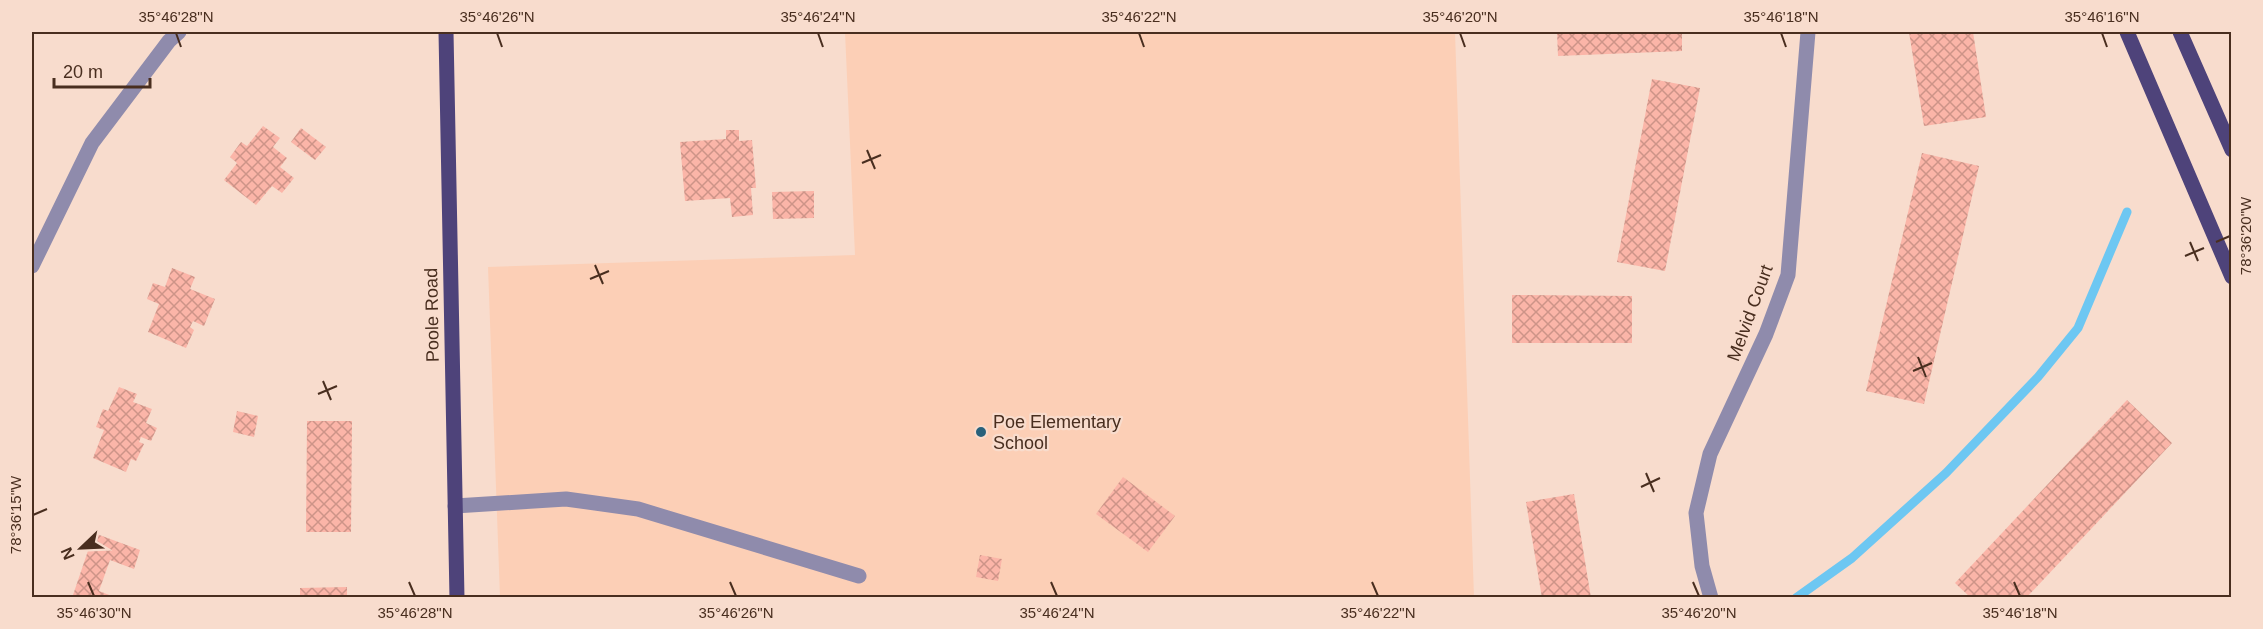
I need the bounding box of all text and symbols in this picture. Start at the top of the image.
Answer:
text: 35°46'28"N [138,8,214,25]
text: 35°46'26"N [459,8,535,25]
text: 35°46'24"N [780,8,856,25]
text: 35°46'22"N [1101,8,1177,25]
text: 35°46'20"N [1422,8,1498,25]
text: 35°46'18"N [1743,8,1819,25]
text: 35°46'16"N [2064,8,2140,25]
scale bar [54,51,150,89]
text: 20 m [63,62,103,82]
text: 78°36'20"W [2237,196,2254,275]
street label: Melvid Court [1723,262,1777,364]
street label: Poole Road [421,268,443,362]
place label: Poe Elementary School [993,412,1121,453]
marker: Poe Elementary School [974,425,988,439]
text: 78°36'15"W [7,475,24,554]
north arrow [51,518,111,578]
text: N [58,545,78,562]
text: 35°46'30"N [56,604,132,621]
text: 35°46'28"N [377,604,453,621]
text: 35°46'26"N [698,604,774,621]
text: 35°46'24"N [1019,604,1095,621]
text: 35°46'22"N [1340,604,1416,621]
text: 35°46'20"N [1661,604,1737,621]
text: 35°46'18"N [1982,604,2058,621]

